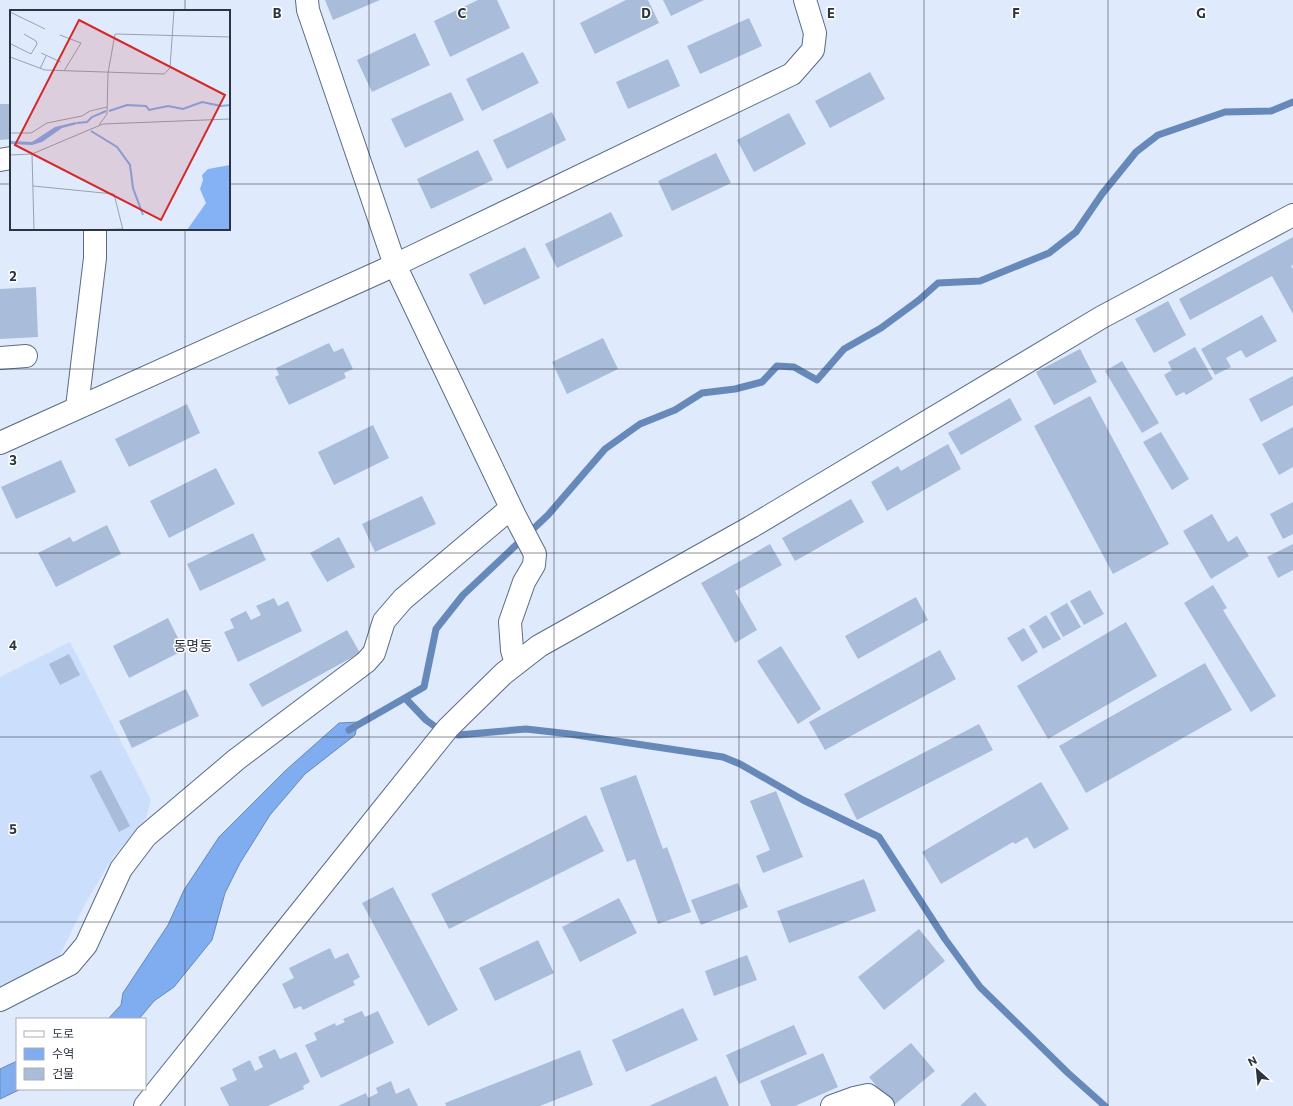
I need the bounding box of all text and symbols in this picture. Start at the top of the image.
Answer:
text: B [273,5,282,21]
text: C [458,5,467,21]
text: D [641,5,651,21]
text: E [827,5,835,21]
text: F [1012,5,1020,21]
text: G [1196,5,1206,21]
inset map [10,10,230,230]
text: 2 [9,268,17,284]
text: 3 [9,452,17,468]
text: 4 [9,637,17,653]
district label: 동명동 [174,637,212,654]
text: 5 [9,821,17,837]
legend [16,1018,146,1090]
text: 도로 [52,1026,74,1040]
text: 수역 [52,1046,74,1060]
north arrow [1237,1050,1277,1090]
text: N [1246,1053,1259,1068]
text: 건물 [52,1066,74,1080]

